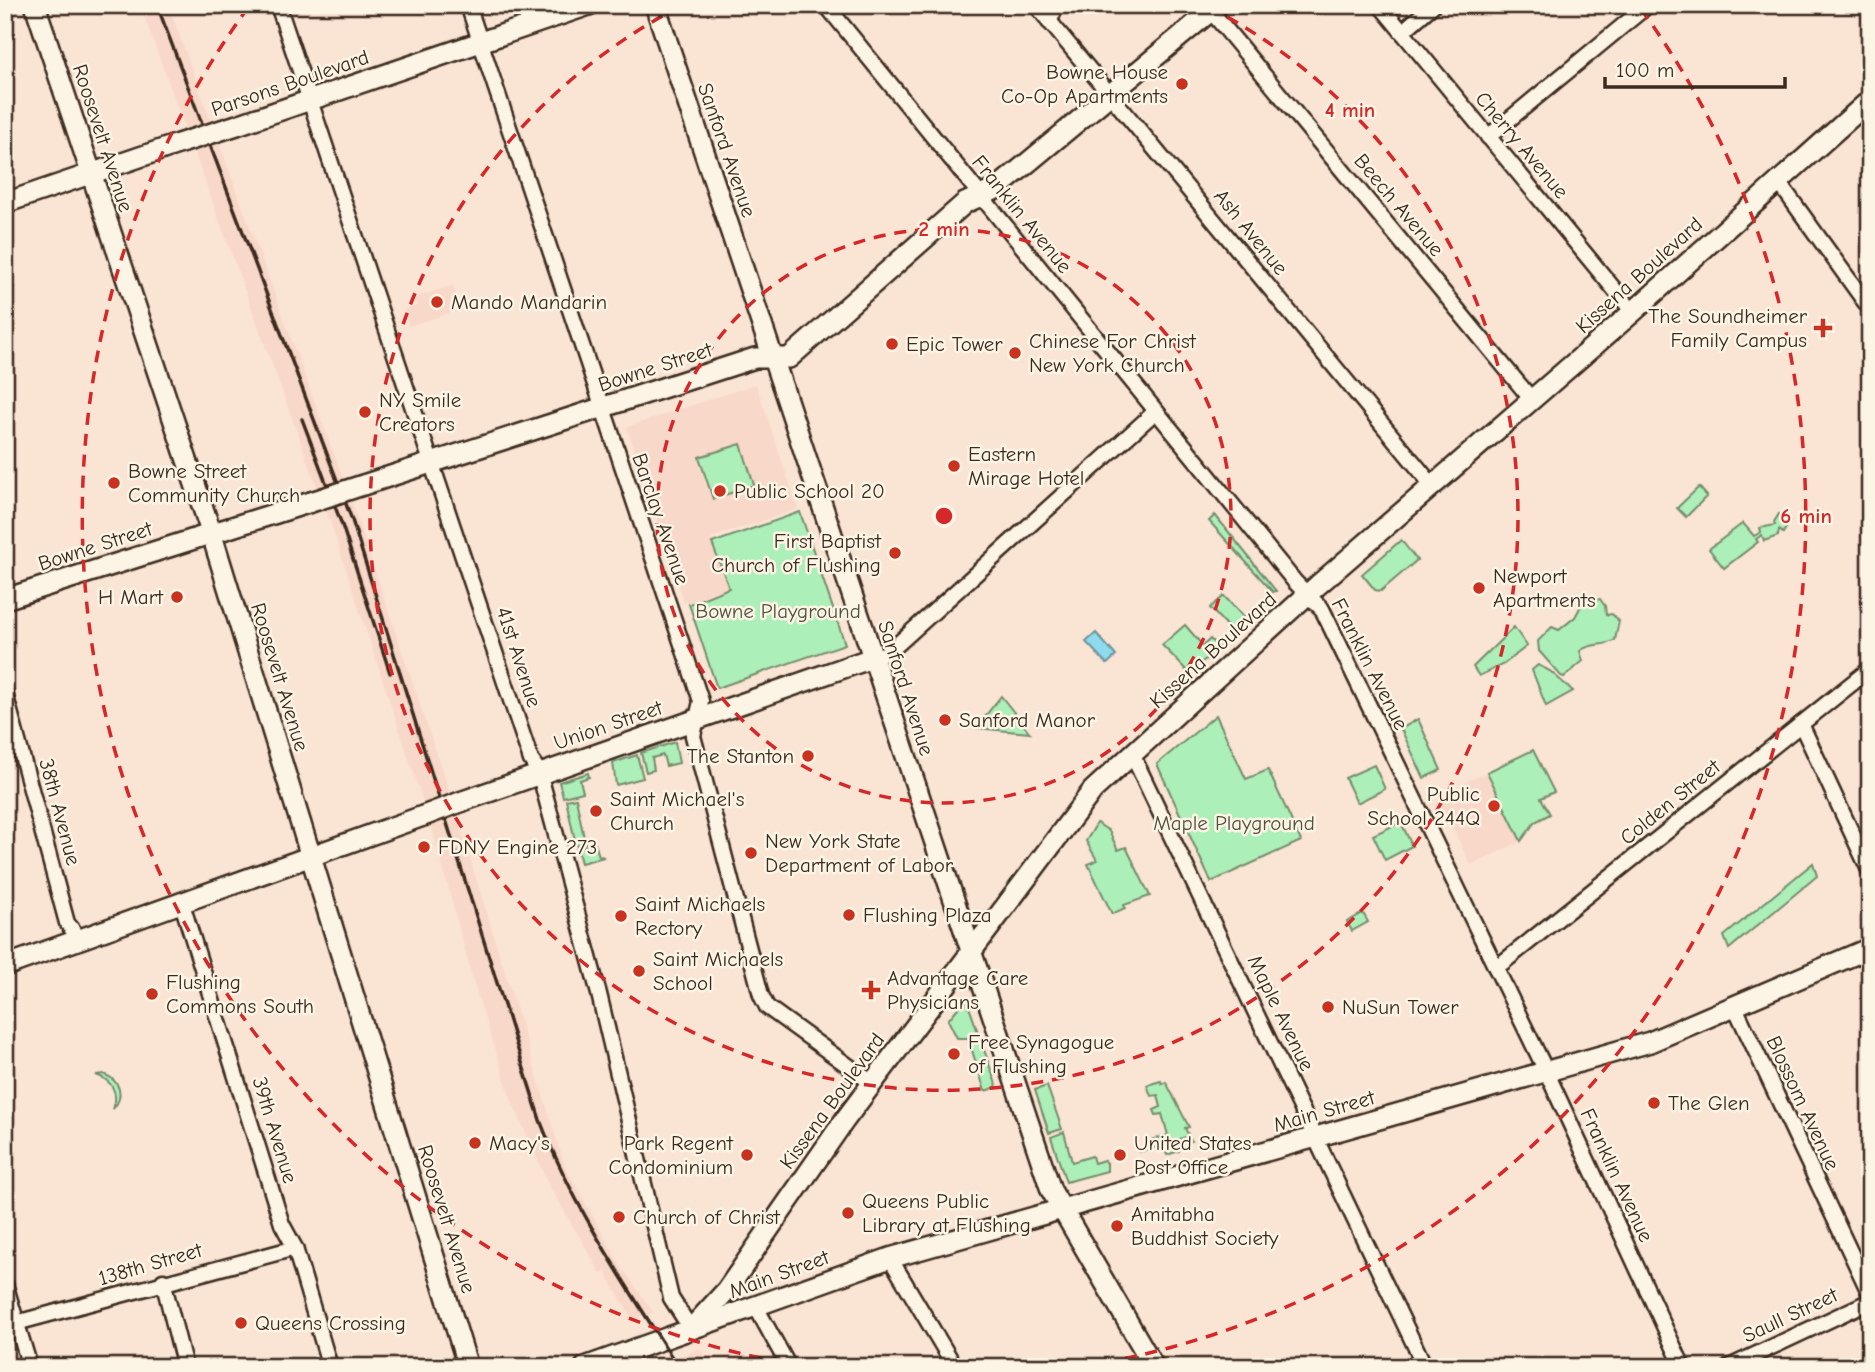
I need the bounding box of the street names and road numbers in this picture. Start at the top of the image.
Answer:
street label: Parsons Boulevard [208,45,372,121]
street label: Roosevelt Avenue [68,61,138,215]
street label: Sanford Avenue [693,80,761,220]
street label: Cherry Avenue [1470,87,1574,203]
street label: Beech Avenue [1349,149,1449,261]
street label: Franklin Avenue [967,150,1077,278]
street label: Ash Avenue [1209,184,1293,280]
street label: Kissena Boulevard [1571,212,1707,338]
street label: Bowne Street [595,337,716,397]
street label: Barclay Avenue [627,450,695,588]
street label: Bowne Street [35,516,156,576]
street label: Kissena Boulevard [1145,587,1281,713]
street label: Franklin Avenue [1326,594,1414,734]
street label: Roosevelt Avenue [246,600,314,754]
street label: 41st Avenue [491,604,547,710]
street label: Sanford Avenue [873,618,939,758]
street label: Union Street [551,695,666,755]
street label: Colden Street [1615,754,1726,850]
street label: 38th Avenue [34,756,86,868]
street label: Maple Avenue [1243,951,1319,1075]
street label: Kissena Boulevard [775,1028,889,1174]
street label: Blossom Avenue [1761,1032,1845,1174]
street label: 39th Avenue [247,1074,303,1186]
street label: Main Street [1271,1085,1378,1137]
street label: Franklin Avenue [1576,1104,1658,1246]
street label: Roosevelt Avenue [413,1142,481,1296]
street label: 138th Street [95,1237,206,1290]
street label: Main Street [726,1245,833,1303]
street label: Saull Street [1739,1282,1842,1347]

